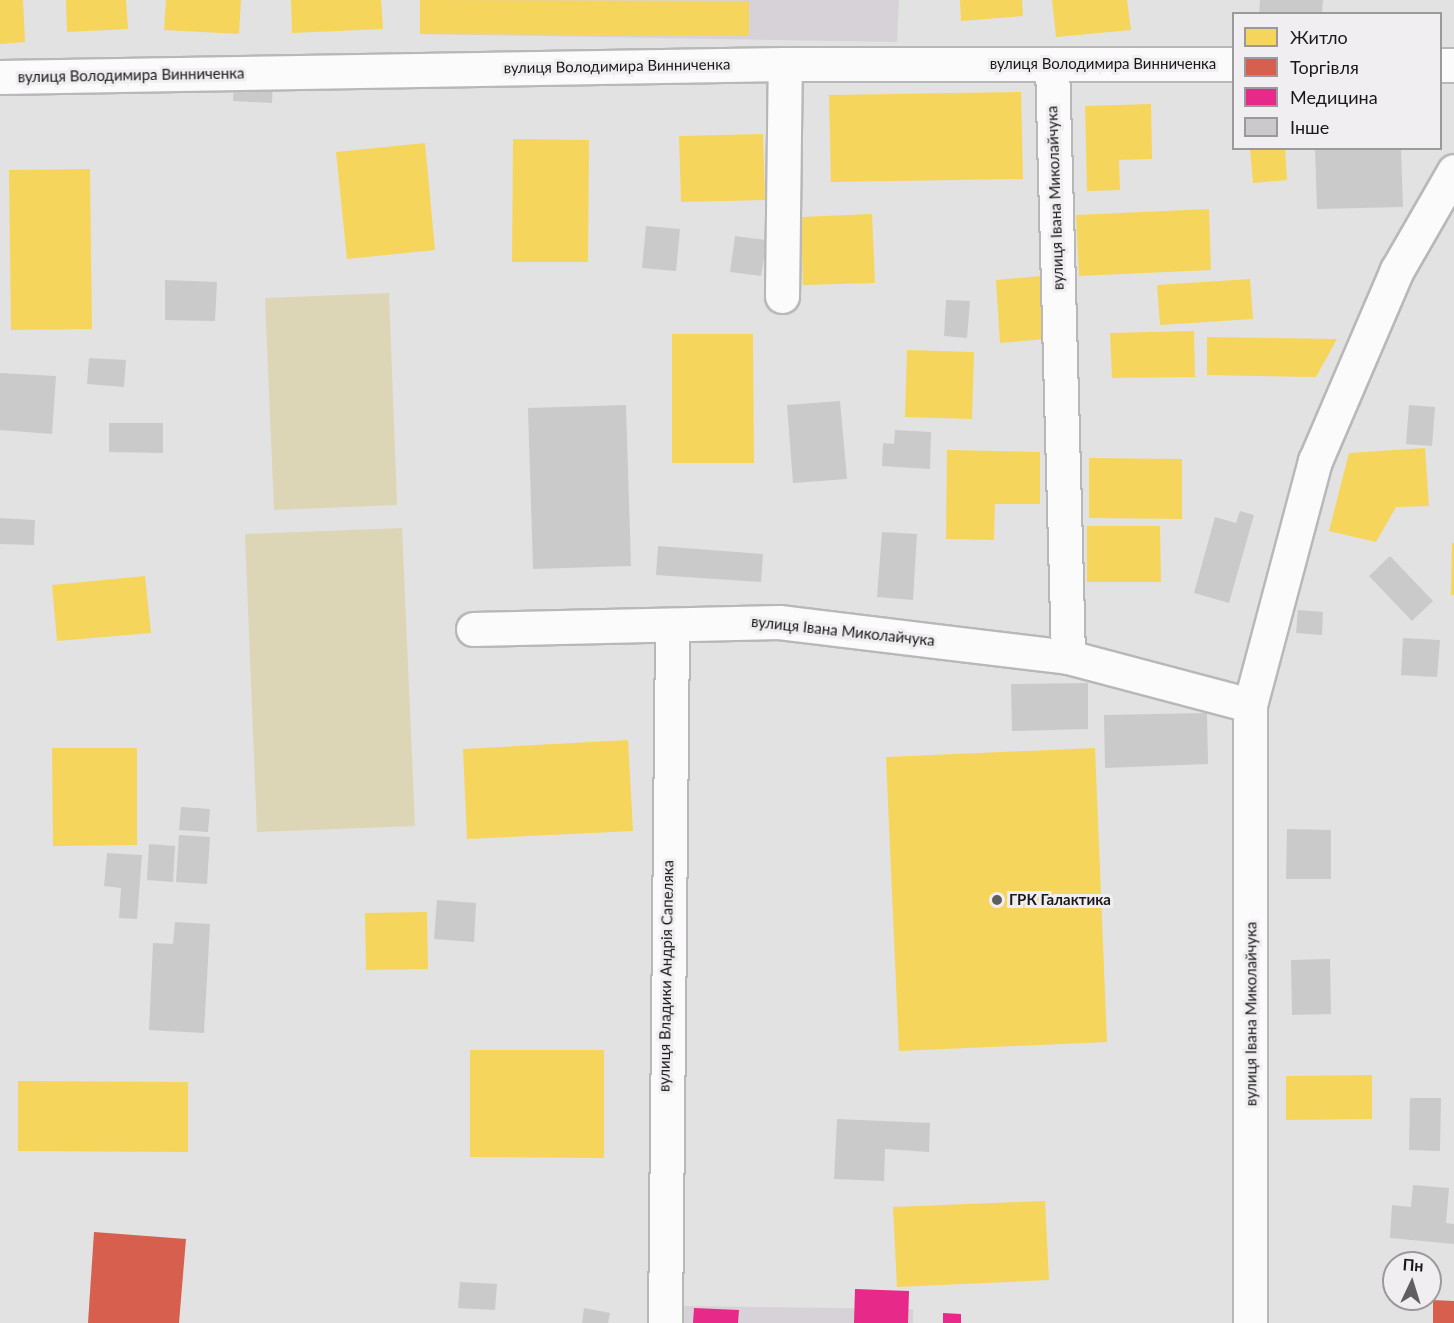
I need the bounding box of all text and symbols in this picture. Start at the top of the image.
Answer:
legend [1232,12,1442,150]
text: Житло [1290,26,1348,48]
street label: вулиця Володимира Винниченка [504,55,730,77]
street label: вулиця Володимира Винниченка [990,55,1216,73]
text: Торгівля [1290,56,1359,78]
street label: вулиця Володимира Винниченка [18,64,244,86]
text: Медицина [1290,86,1378,108]
street label: вулиця Івана Миколайчука [1043,106,1067,290]
text: Інше [1290,116,1329,138]
street label: вулиця Івана Миколайчука [750,612,936,650]
street label: вулиця Владики Андрія Сапеляка [655,860,677,1092]
place label: ГРК Галактика [1009,891,1111,909]
marker: ГРК Галактика [990,893,1004,907]
street label: вулиця Івана Миколайчука [1242,922,1260,1106]
north arrow [1382,1251,1442,1311]
text: Пн [1402,1254,1424,1275]

